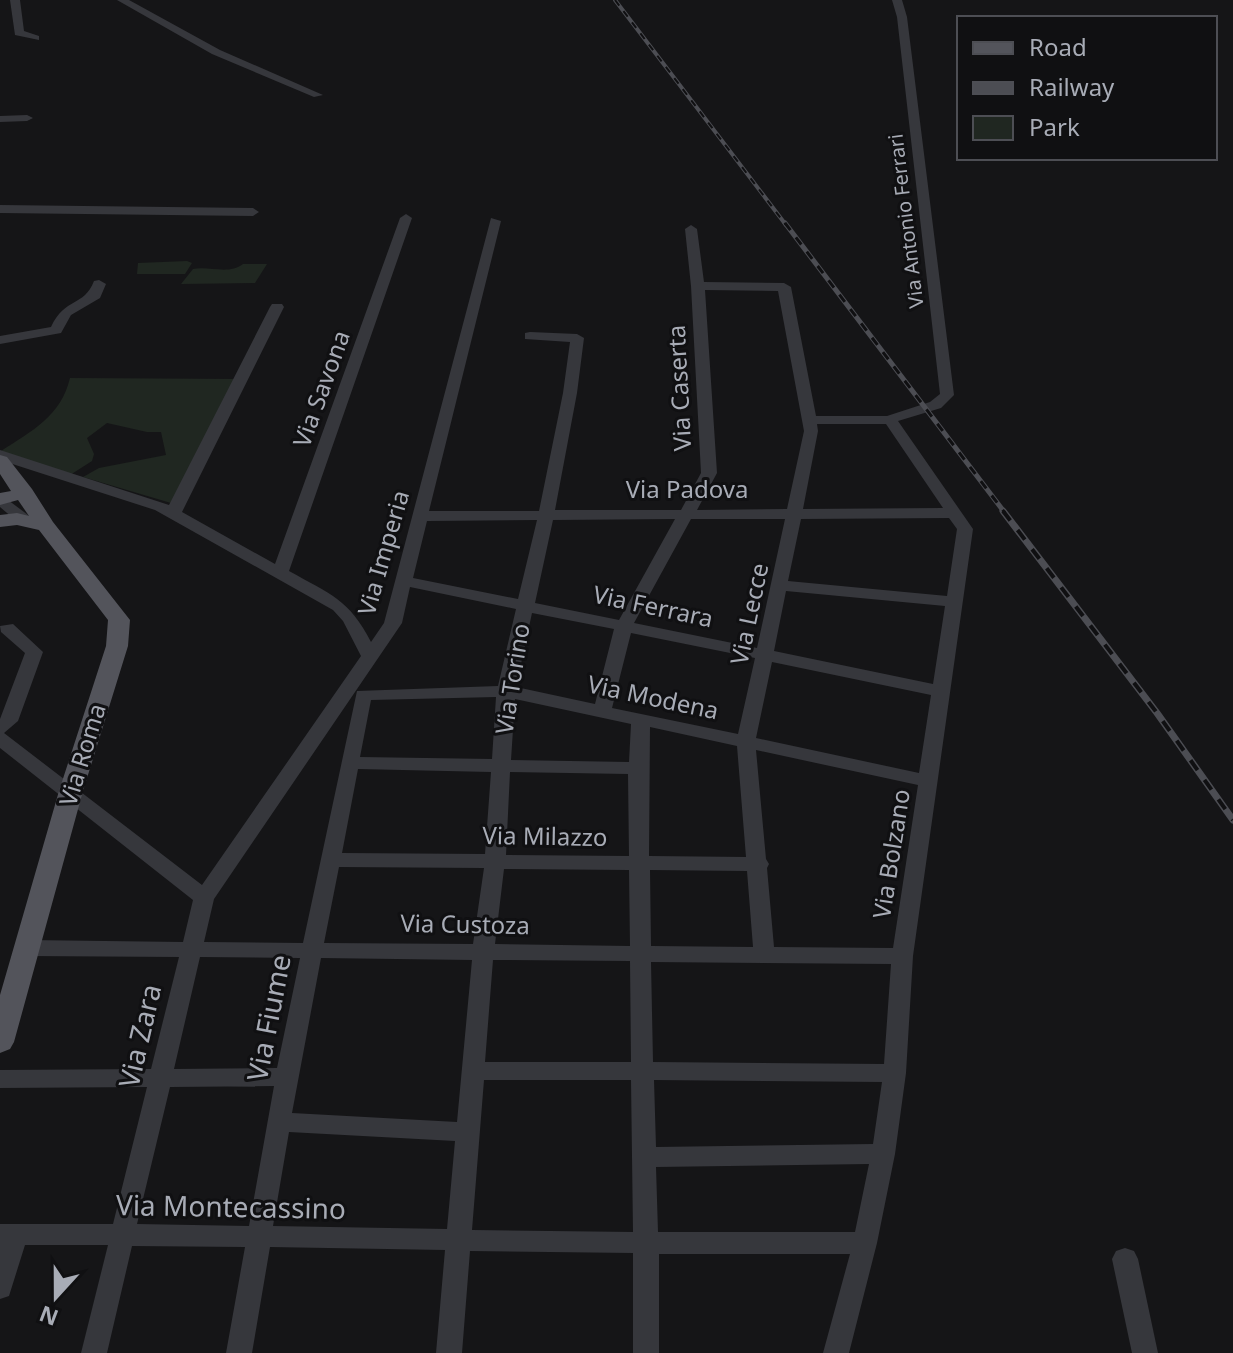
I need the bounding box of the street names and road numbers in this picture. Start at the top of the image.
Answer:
street label: Via Antonio Ferrari [881,132,930,310]
street label: Via Caserta [659,324,698,452]
street label: Via Savona [284,326,357,451]
street label: Via Padova [626,472,748,505]
street label: Via Imperia [349,486,416,619]
street label: Via Lecce [722,560,775,667]
street label: Via Ferrara [590,577,716,634]
street label: Via Torino [486,621,537,737]
street label: Via Modena [585,667,722,727]
street label: Via Roma [50,699,113,810]
street label: Via Bolzano [864,787,917,921]
street label: Via Milazzo [482,818,608,853]
street label: Via Custoza [400,906,530,941]
street label: Via Fiume [237,951,299,1084]
street label: Via Zara [109,980,169,1091]
street label: Via Montecassino [116,1185,346,1227]

